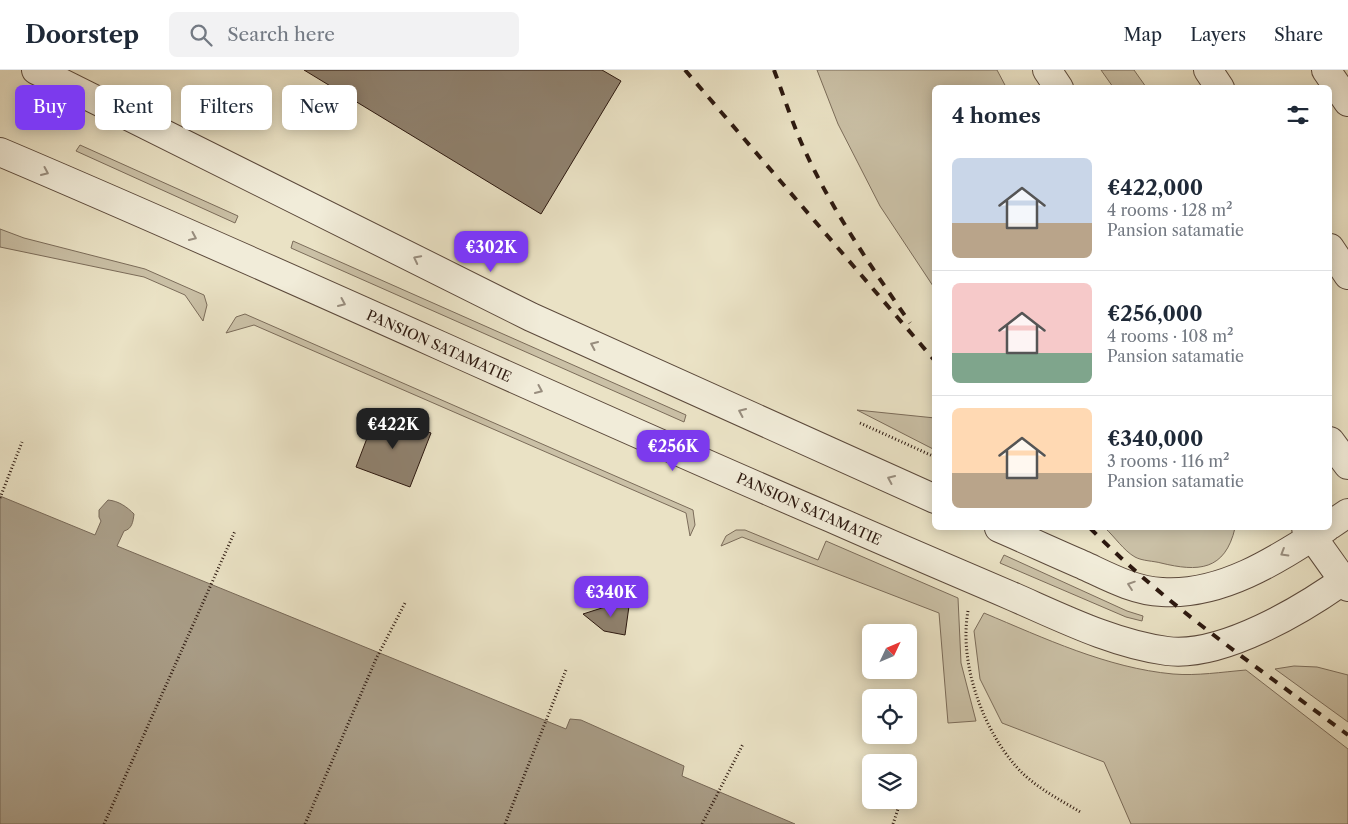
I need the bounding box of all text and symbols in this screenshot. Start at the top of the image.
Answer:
search box [169,12,519,57]
text: Doorstep [25,20,139,49]
icon: search [187,21,215,49]
text: Search here [227,23,335,46]
text: Map [1124,24,1162,46]
text: Layers [1190,24,1246,46]
text: Share [1274,24,1323,46]
chip: Buy [15,85,85,130]
chip: Rent [95,85,171,130]
chip: Filters [181,85,272,130]
chip: New [282,85,357,130]
icon: filters [1284,101,1312,129]
text: 4 homes [952,103,1041,128]
one-way arrow [40,165,49,176]
text: €422,000 [1107,175,1203,200]
icon: home [992,178,1052,238]
text: 4 rooms · 128 m² [1107,200,1233,220]
text: Pansion satamatie [1107,220,1244,240]
pin: €302K [456,230,526,273]
one-way arrow [188,231,197,242]
text: €302K [465,237,517,257]
one-way arrow [413,255,422,265]
one-way arrow [337,297,346,307]
text: €256,000 [1107,301,1203,326]
icon: home [992,303,1052,363]
street label: PANSION SATAMATIE [364,306,514,386]
text: 4 rooms · 108 m² [1107,326,1234,346]
one-way arrow [590,341,599,352]
text: Pansion satamatie [1107,346,1244,366]
one-way arrow [534,383,543,394]
pin: €422K [358,408,428,450]
one-way arrow [738,408,747,418]
text: €422K [367,414,419,434]
text: €340,000 [1107,426,1203,451]
icon: home [992,428,1052,488]
pin: €256K [638,430,708,472]
text: €256K [648,436,698,456]
text: 3 rooms · 116 m² [1107,451,1230,471]
street label: PANSION SATAMATIE [734,469,884,549]
text: Pansion satamatie [1107,471,1244,491]
one-way arrow [887,474,896,485]
one-way arrow [1281,547,1290,557]
pin: €340K [576,576,646,618]
one-way arrow [1128,581,1136,591]
text: €340K [585,582,637,602]
north arrow [862,624,918,679]
map controls [862,624,917,809]
button: locate [862,689,917,744]
button: layers [862,754,917,809]

